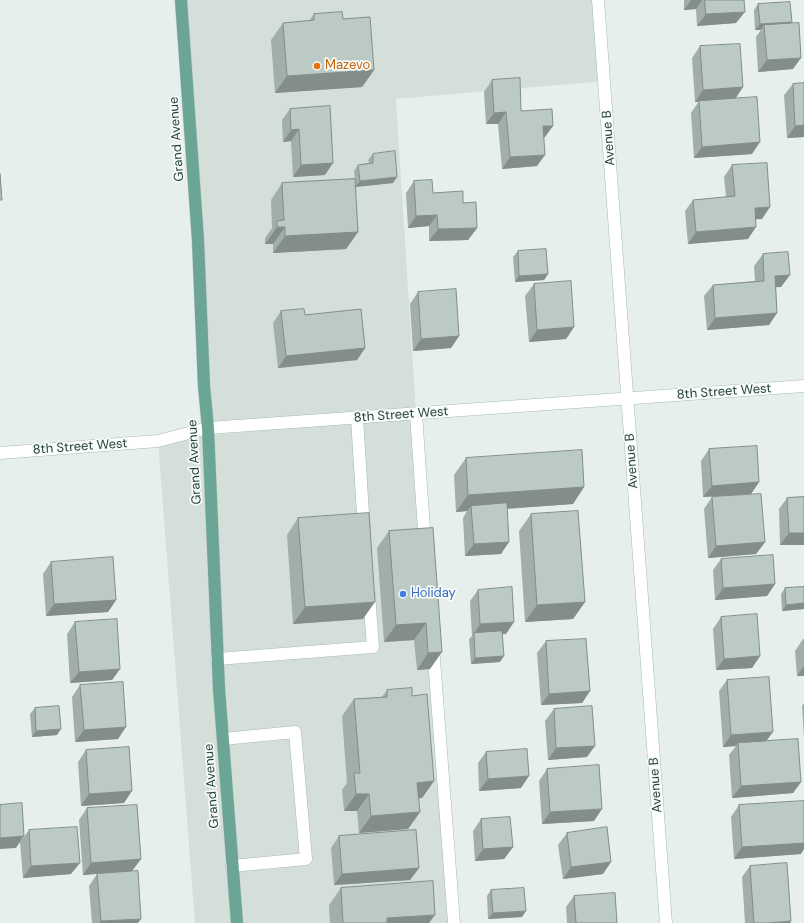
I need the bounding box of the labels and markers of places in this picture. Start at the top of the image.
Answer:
place label: Mazevo [325,58,370,74]
marker: Mazevo [312,61,322,71]
place label: Holiday [411,586,456,602]
marker: Holiday [398,589,408,599]

